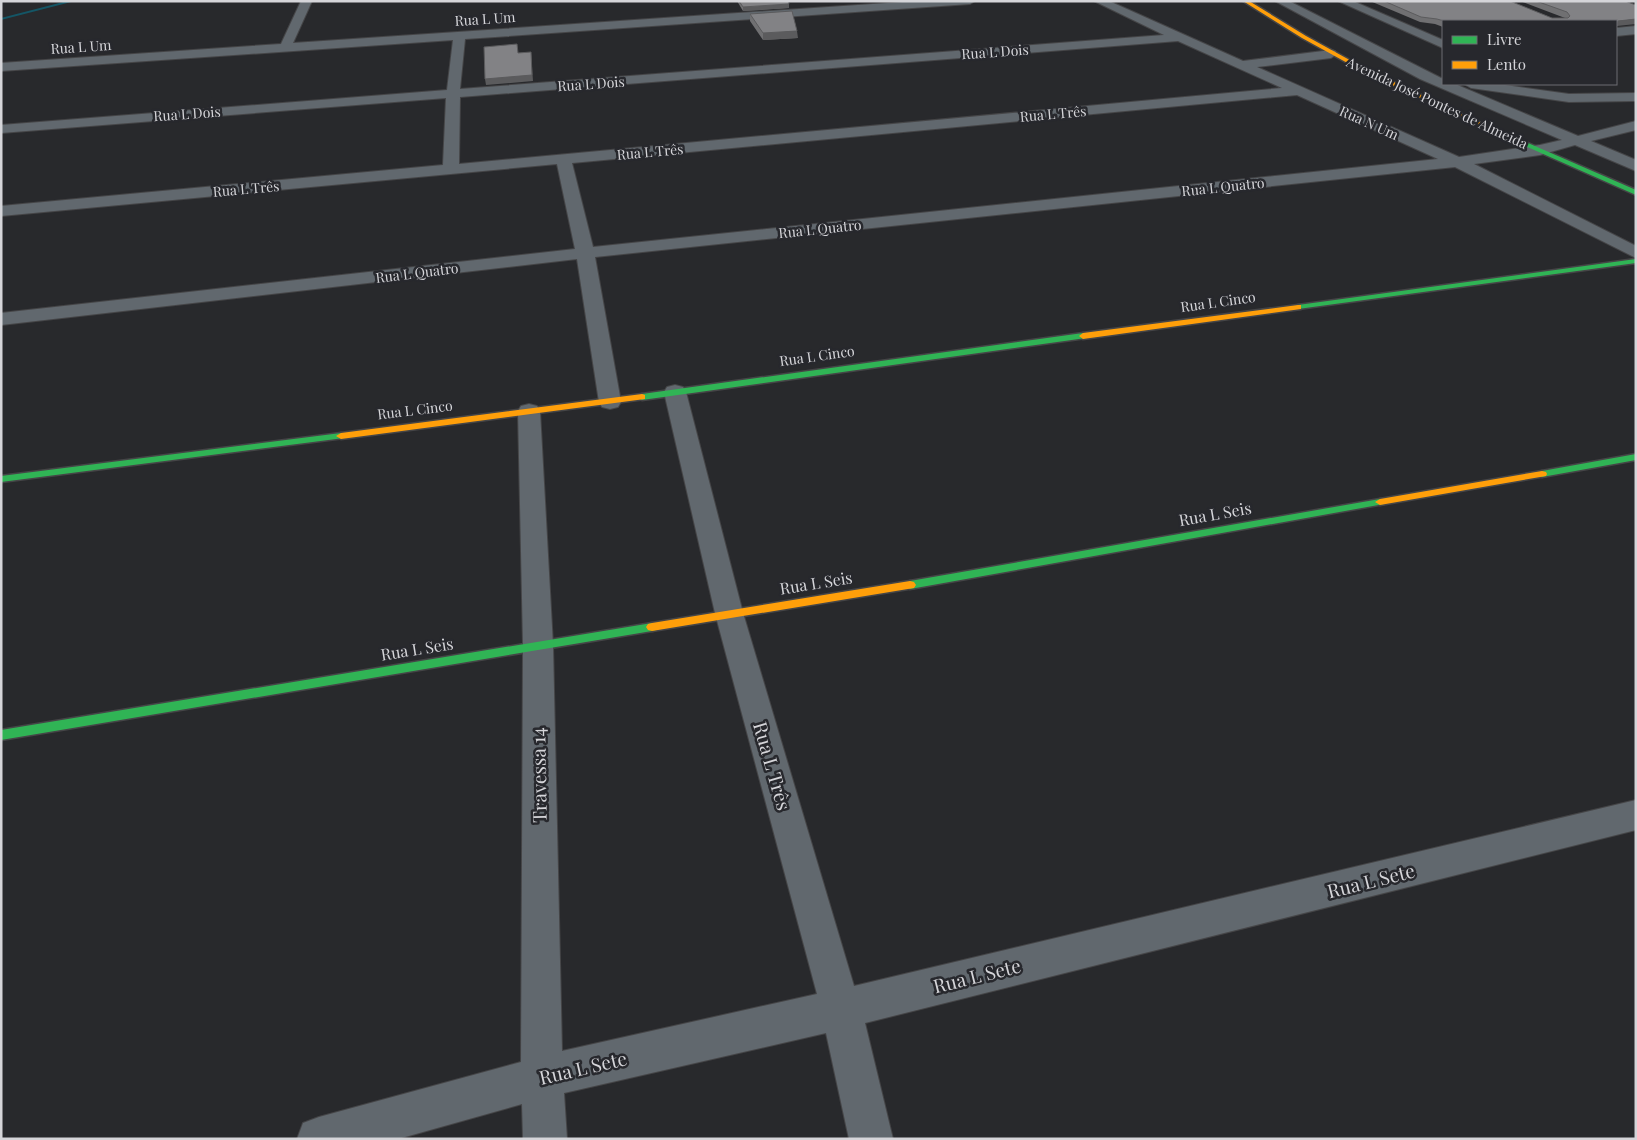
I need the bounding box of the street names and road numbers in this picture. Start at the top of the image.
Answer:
street label: Rua L Um [454,7,517,30]
street label: Rua L Um [50,35,113,58]
street label: Rua L Dois [961,40,1029,63]
street label: Avenida José Pontes de Almeida [1343,52,1531,153]
street label: Rua L Dois [557,72,625,95]
street label: Rua L Três [1019,101,1087,126]
street label: Rua N Um [1337,101,1402,144]
street label: Rua L Dois [153,102,221,125]
street label: Rua L Três [616,139,684,164]
street label: Rua L Quatro [1181,173,1266,200]
street label: Rua L Três [212,176,280,201]
street label: Rua L Quatro [778,215,863,242]
street label: Rua L Quatro [374,258,460,287]
street label: Rua L Cinco [1179,287,1257,316]
street label: Rua L Cinco [778,341,856,370]
street label: Rua L Cinco [376,395,454,424]
street label: Rua L Seis [1177,497,1253,530]
street label: Rua L Seis [778,566,854,599]
street label: Rua L Seis [379,632,455,665]
street label: Rua L Três [748,719,798,813]
street label: Travessa 14 [524,727,552,823]
street label: Rua L Sete [1324,857,1417,903]
street label: Rua L Sete [930,952,1023,998]
street label: Rua L Sete [536,1044,629,1090]

